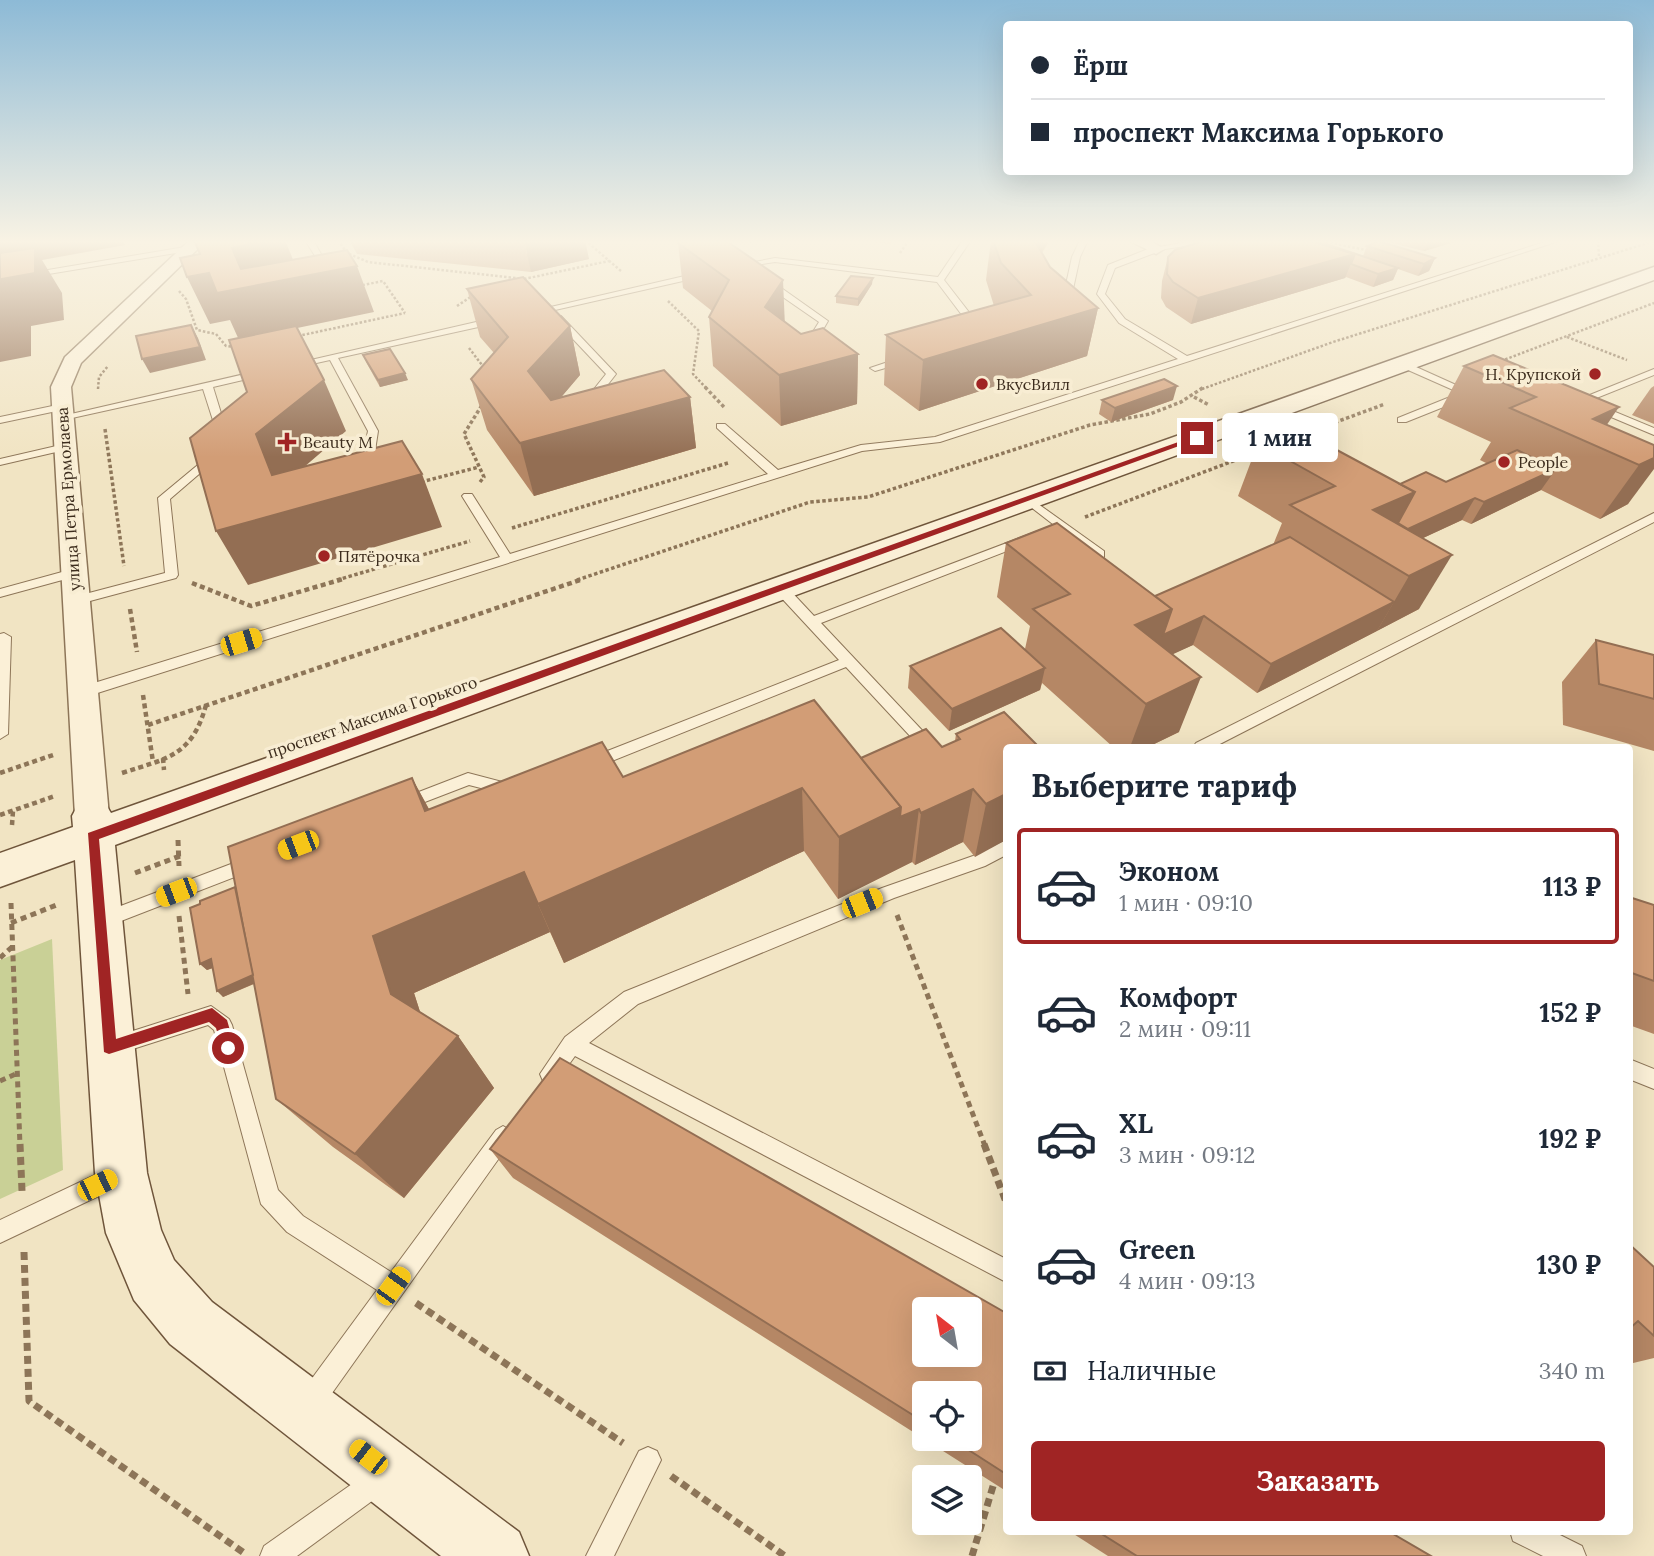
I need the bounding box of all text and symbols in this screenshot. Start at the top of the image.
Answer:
text: Ёрш [1073,49,1128,82]
text: проспект Максима Горького [1073,116,1444,149]
place label: Н. Крупской [1485,364,1581,384]
marker: Н. Крупской [1587,366,1603,382]
place label: ВкусВилл [996,374,1070,394]
marker: ВкусВилл [974,376,990,392]
street label: улица Петра Ермолаева [52,406,84,592]
callout: 1 мин [1222,414,1337,462]
route end [1181,422,1213,454]
text: 1 мин [1248,423,1312,452]
marker: Beauty M [277,432,297,452]
place label: Beauty M [303,432,373,452]
place label: People [1518,452,1568,472]
marker: People [1496,454,1512,470]
place label: Пятёрочка [338,546,420,566]
marker: Пятёрочка [316,548,332,564]
car [218,626,265,658]
street label: проспект Максима Горького [264,672,480,762]
text: Выберите тариф [1031,765,1297,806]
car [275,828,322,862]
icon: car [1035,855,1098,918]
text: Эконом [1119,855,1219,888]
text: 113 ₽ [1542,870,1601,903]
car [153,875,200,909]
car [839,885,886,921]
text: 1 мин · 09:10 [1119,888,1253,917]
icon: car [1035,981,1098,1044]
text: Комфорт [1119,981,1237,1014]
text: 152 ₽ [1540,996,1601,1029]
text: 2 мин · 09:11 [1119,1014,1251,1043]
route start [212,1032,244,1064]
icon: car [1035,1107,1098,1170]
text: XL [1119,1107,1153,1140]
text: 192 ₽ [1539,1122,1601,1155]
text: 3 мин · 09:12 [1119,1140,1255,1169]
car [74,1166,121,1204]
icon: car [1035,1233,1098,1296]
text: Green [1119,1233,1195,1266]
text: 130 ₽ [1536,1248,1601,1281]
car [373,1263,414,1309]
text: 4 мин · 09:13 [1119,1266,1256,1295]
north arrow [912,1297,982,1367]
map controls [912,1297,982,1535]
icon: cash [1031,1352,1069,1390]
text: Наличные [1087,1354,1216,1387]
text: 340 m [1539,1356,1605,1385]
button: locate [912,1381,982,1451]
car [345,1436,392,1478]
button: Заказать [1031,1441,1605,1521]
button: layers [912,1465,982,1535]

